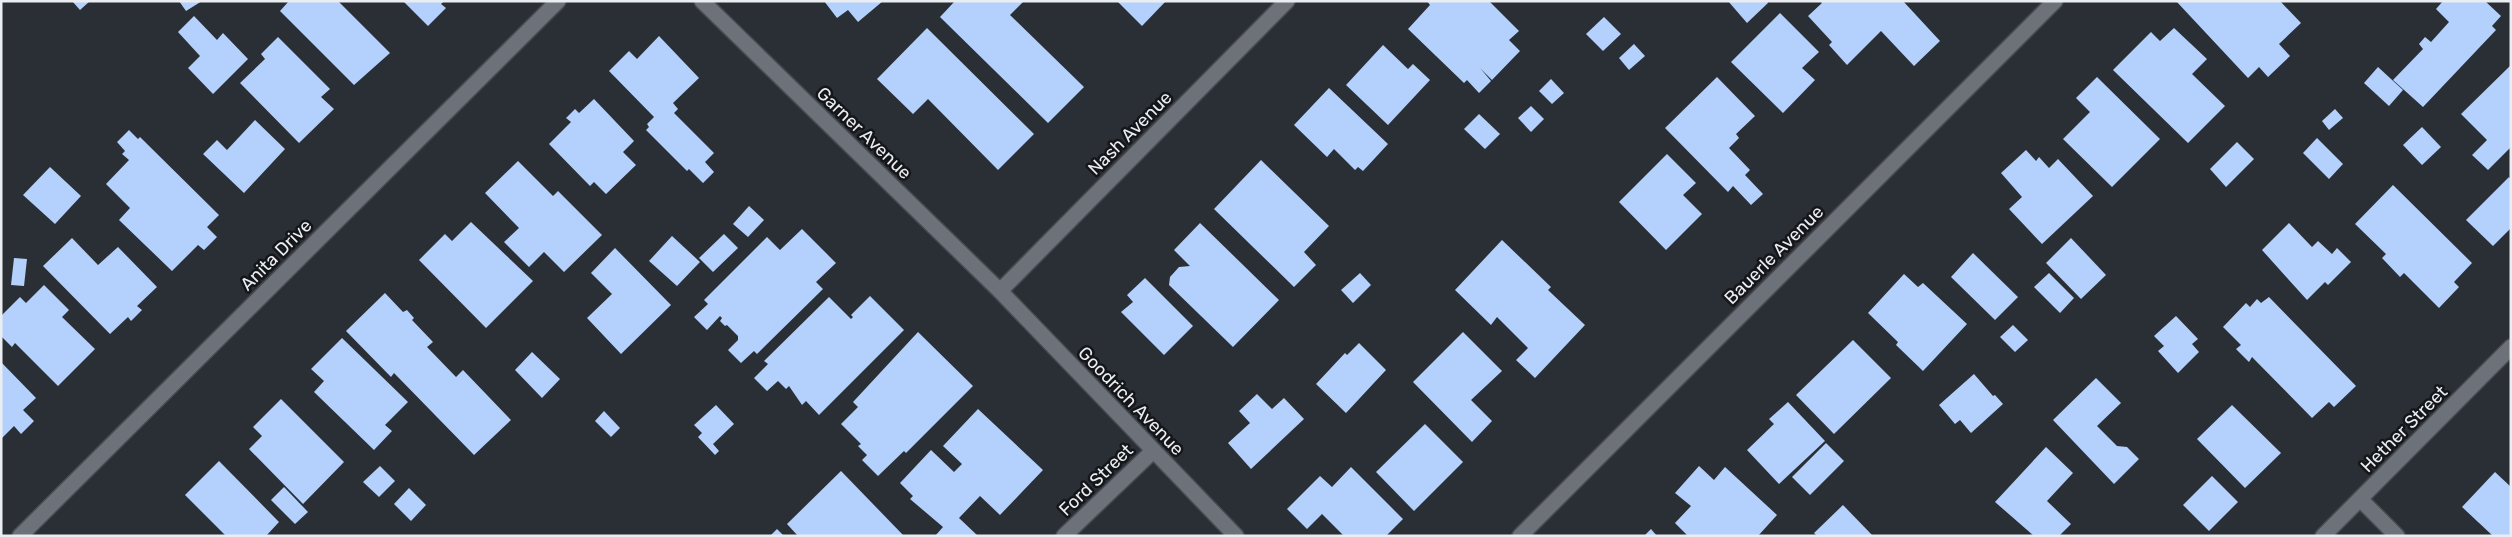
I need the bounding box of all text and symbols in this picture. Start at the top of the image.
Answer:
street label: Garner Avenue [812,82,916,184]
street label: Nash Avenue [1083,86,1177,180]
street label: Bauerle Avenue [1720,201,1828,309]
street label: Anita Drive [236,215,316,295]
street label: Goodrich Avenue [1074,342,1188,460]
street label: Hether Street [2356,381,2452,477]
street label: Ford Street [1054,439,1138,521]

